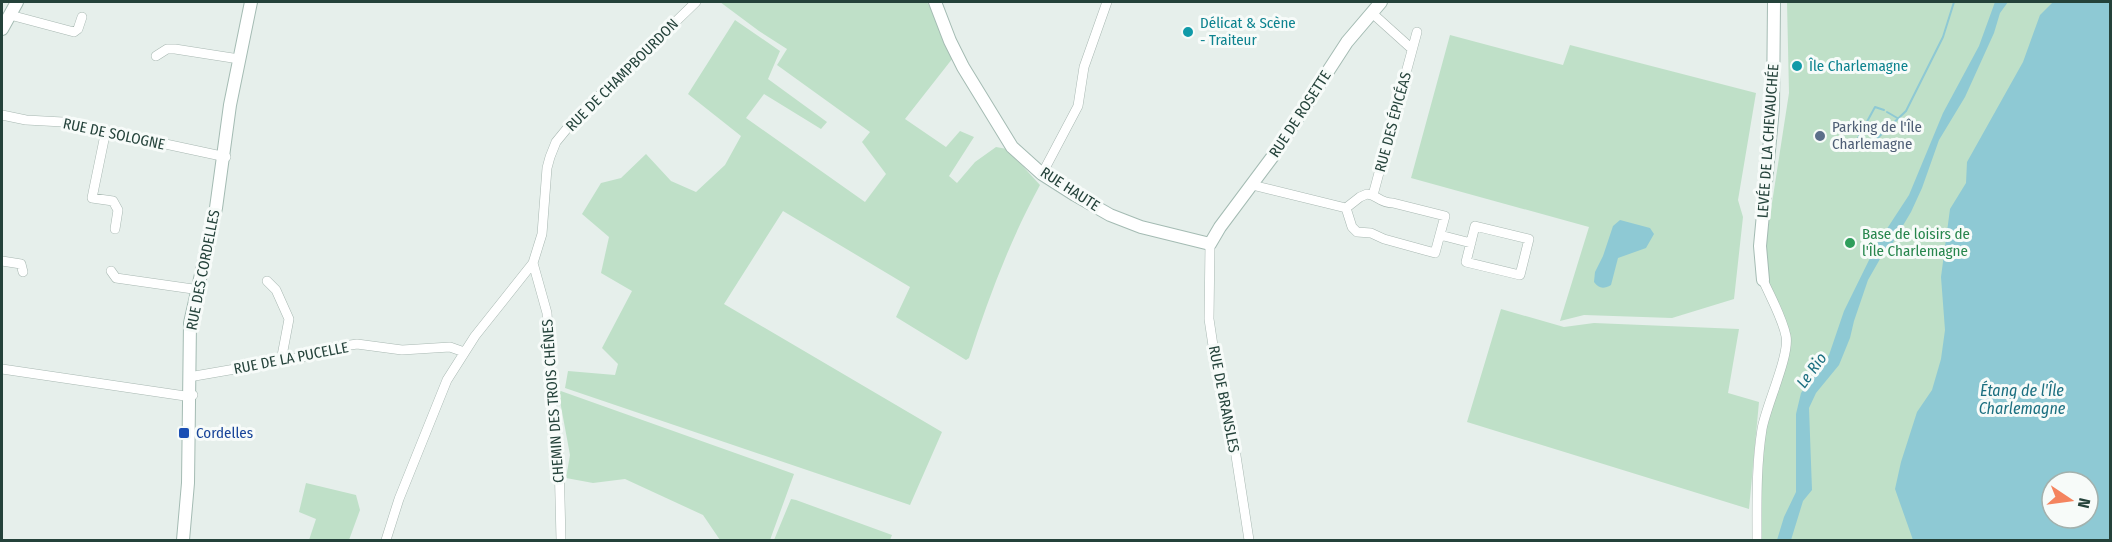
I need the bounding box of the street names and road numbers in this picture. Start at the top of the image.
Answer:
street label: RUE DE CHAMPBOURDON [562,15,682,135]
street label: LEVÉE DE LA CHEVAUCHÉE [1754,63,1782,219]
street label: RUE DE ROSETTE [1265,67,1335,161]
street label: RUE DES ÉPICÉAS [1371,70,1415,174]
street label: RUE DE SOLOGNE [61,114,167,154]
street label: RUE HAUTE [1037,163,1103,215]
street label: RUE DES CORDELLES [182,208,224,332]
street label: CHEMIN DES TROIS CHÊNES [538,319,568,483]
street label: RUE DE LA PUCELLE [232,338,350,378]
street label: RUE DE BRANSLES [1205,344,1243,454]

